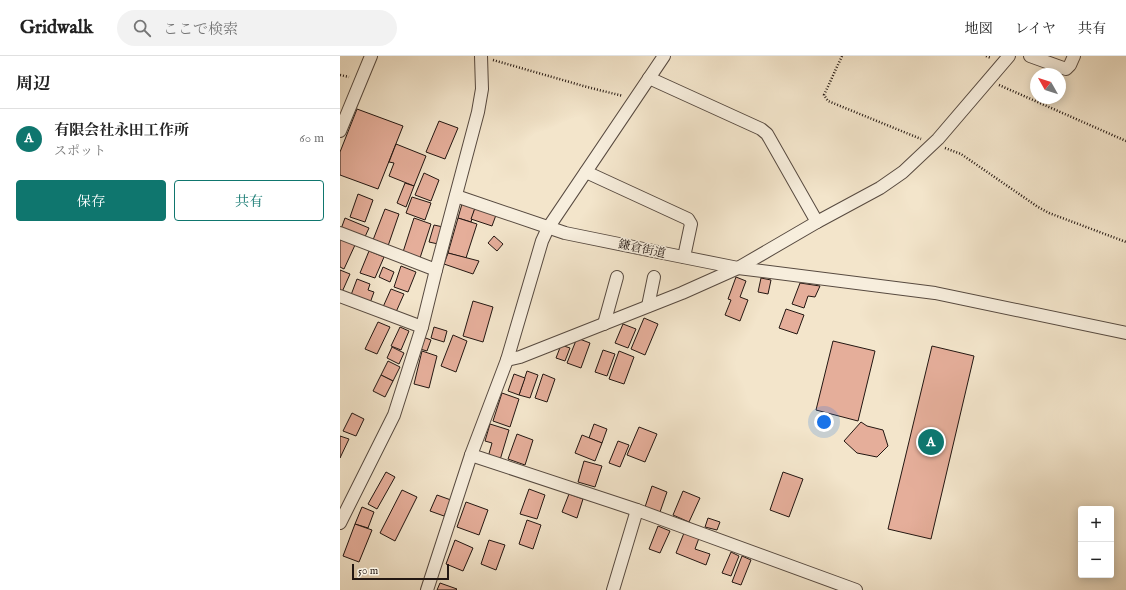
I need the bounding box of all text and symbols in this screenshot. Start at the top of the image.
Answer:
search box [117,10,397,46]
text: Gridwalk [20,16,93,40]
icon: search [131,17,153,39]
text: ここで検索 [163,20,238,39]
text: 地図 [965,20,993,38]
text: レイヤ [1015,20,1056,38]
text: 共有 [1078,20,1106,38]
north arrow [1030,68,1066,104]
text: 周辺 [16,74,50,95]
text: 有限会社永田工作所 [54,121,189,140]
text: A [25,130,33,147]
text: 60 m [299,130,324,147]
text: スポット [54,143,106,160]
button: 保存 [16,180,166,221]
button: 共有 [174,180,324,221]
street label: 鎌倉街道 [617,237,667,261]
your location [814,412,834,432]
pin: A [918,427,944,457]
map controls [1078,506,1114,578]
button: + [1078,506,1114,542]
button: − [1078,542,1114,578]
scale bar [352,562,449,581]
text: 50 m [358,564,378,578]

